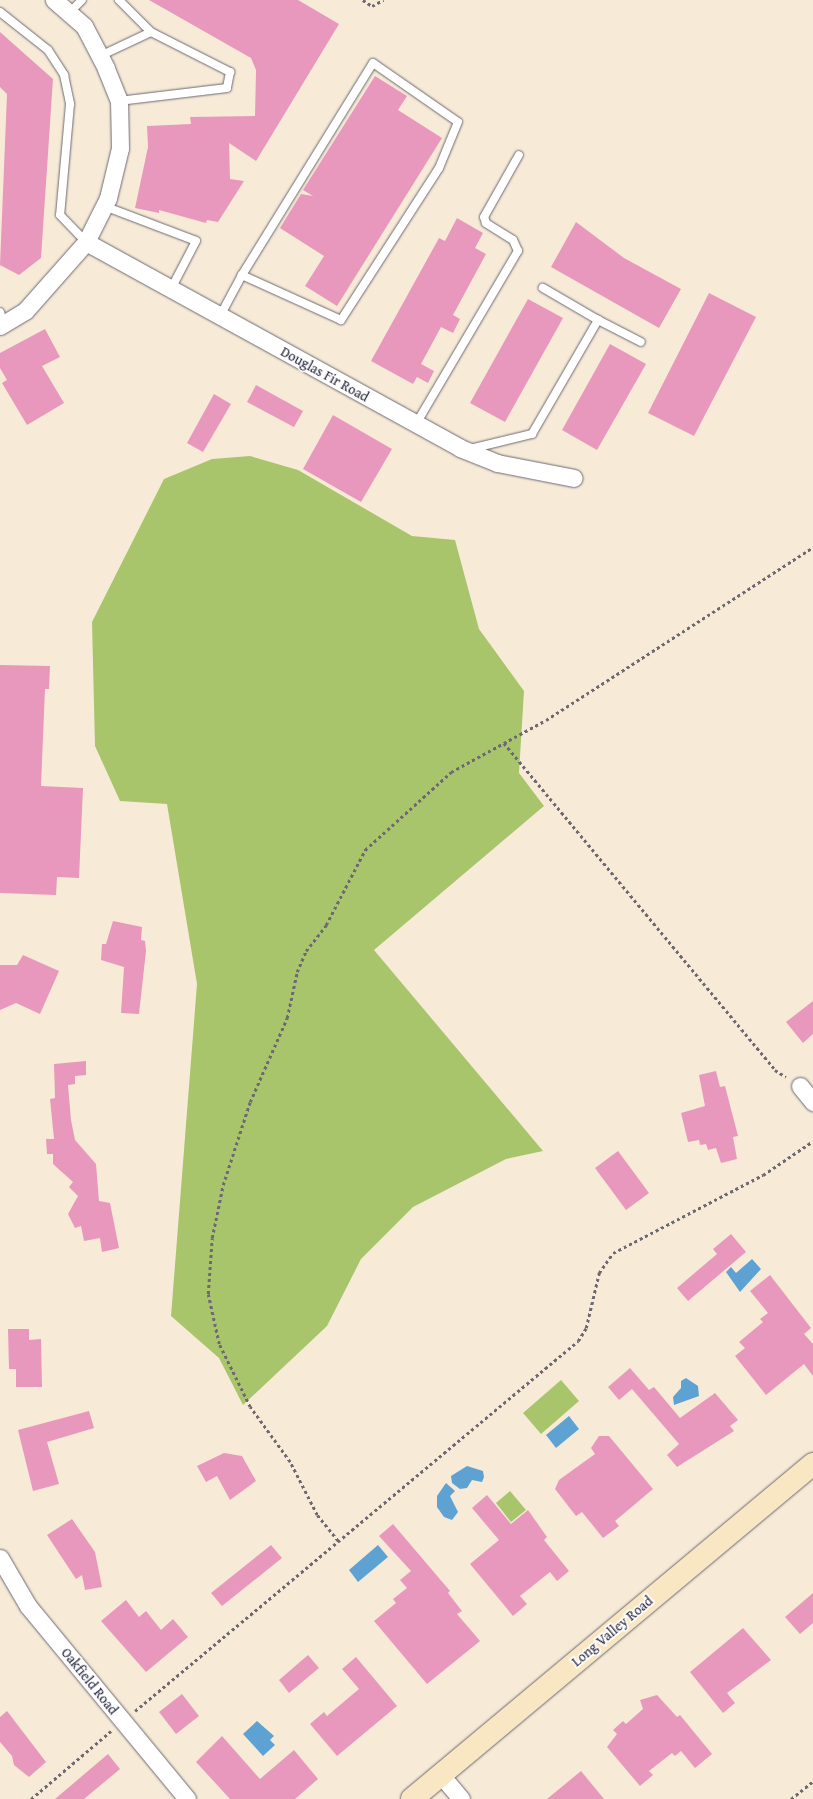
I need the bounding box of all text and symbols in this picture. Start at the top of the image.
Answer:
street label: Douglas Fir Road [278,343,372,405]
street label: Long Valley Road [568,1592,656,1670]
street label: Oakfield Road [58,1644,122,1718]

